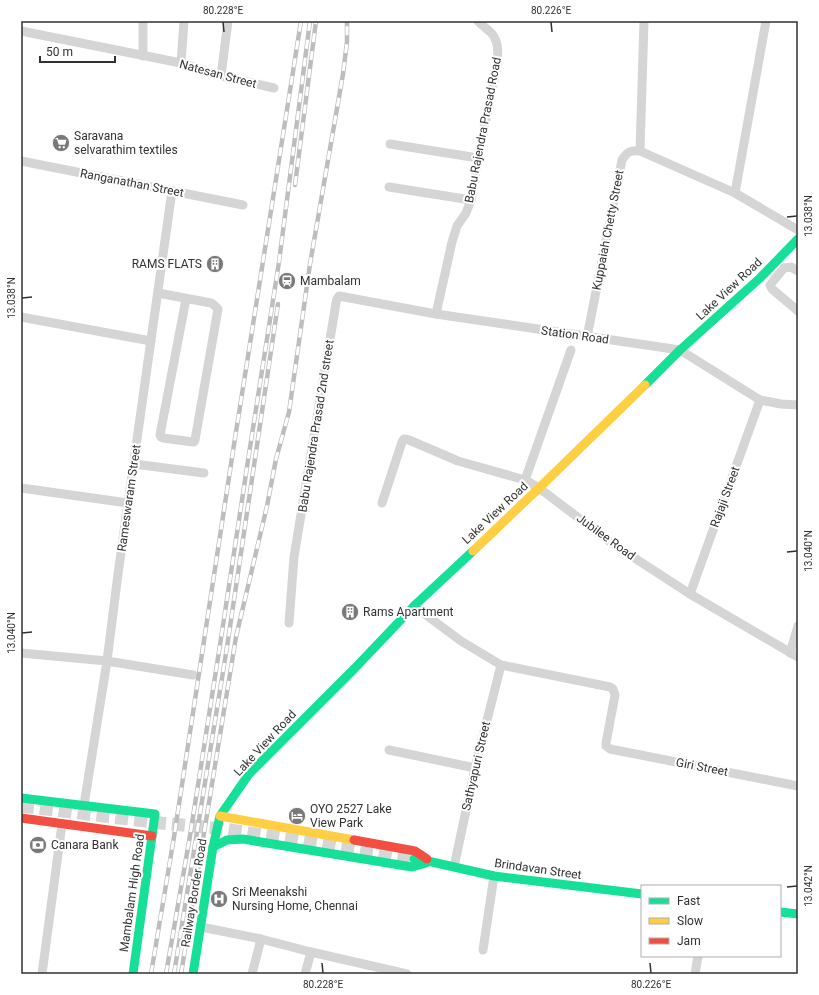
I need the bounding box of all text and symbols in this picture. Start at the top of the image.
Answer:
text: 80.228°E [203,5,243,16]
text: 80.226°E [531,5,571,16]
scale bar [40,38,115,64]
text: 50 m [46,45,73,59]
street label: Babu Rajendra Prasad Road [462,56,504,204]
street label: Natesan Street [178,57,258,91]
place label: Saravana selvarathim textiles [74,129,178,157]
supermarket icon: Saravana selvarathim textiles [51,133,71,153]
street label: Ranganathan Street [79,166,185,200]
street label: Kuppaiah Chetty Street [589,169,627,291]
text: 13.038°N [803,195,814,237]
building icon: RAMS FLATS [205,254,225,274]
street label: Lake View Road [693,255,765,323]
place label: RAMS FLATS [132,257,202,271]
station icon: Mambalam [277,271,297,291]
place label: Mambalam [300,274,361,288]
text: 13.038°N [6,277,17,319]
street label: Station Road [540,323,610,347]
street label: Babu Rajendra Prasad 2nd street [295,339,337,513]
street label: Rameswaram Street [115,443,143,552]
street label: Rajaji Street [708,465,743,529]
street label: Lake View Road [459,479,531,547]
street label: Jubilee Road [574,511,638,563]
text: 13.040°N [803,530,814,572]
building icon: Rams Apartment [340,602,360,622]
place label: Rams Apartment [363,605,454,619]
text: 13.040°N [6,612,17,654]
street label: Lake View Road [231,707,299,779]
street label: Sathyapuri Street [459,720,493,812]
street label: Giri Street [675,755,729,779]
place label: OYO 2527 Lake View Park [310,802,392,830]
hotel icon: OYO 2527 Lake View Park [287,806,307,826]
street label: Mambalam High Road [117,833,147,953]
bank icon: Canara Bank [28,835,48,855]
place label: Canara Bank [51,838,119,852]
street label: Railway Border Road [178,838,210,948]
street label: Brindavan Street [494,856,583,882]
text: 13.042°N [803,865,814,907]
place label: Sri Meenakshi Nursing Home, Chennai [232,885,358,913]
legend [641,885,781,957]
hospital icon: Sri Meenakshi Nursing Home, Chennai [209,889,229,909]
text: Fast [677,894,700,908]
text: Slow [677,914,703,928]
text: Jam [677,934,701,948]
text: 80.228°E [303,979,343,990]
text: 80.226°E [631,979,671,990]

